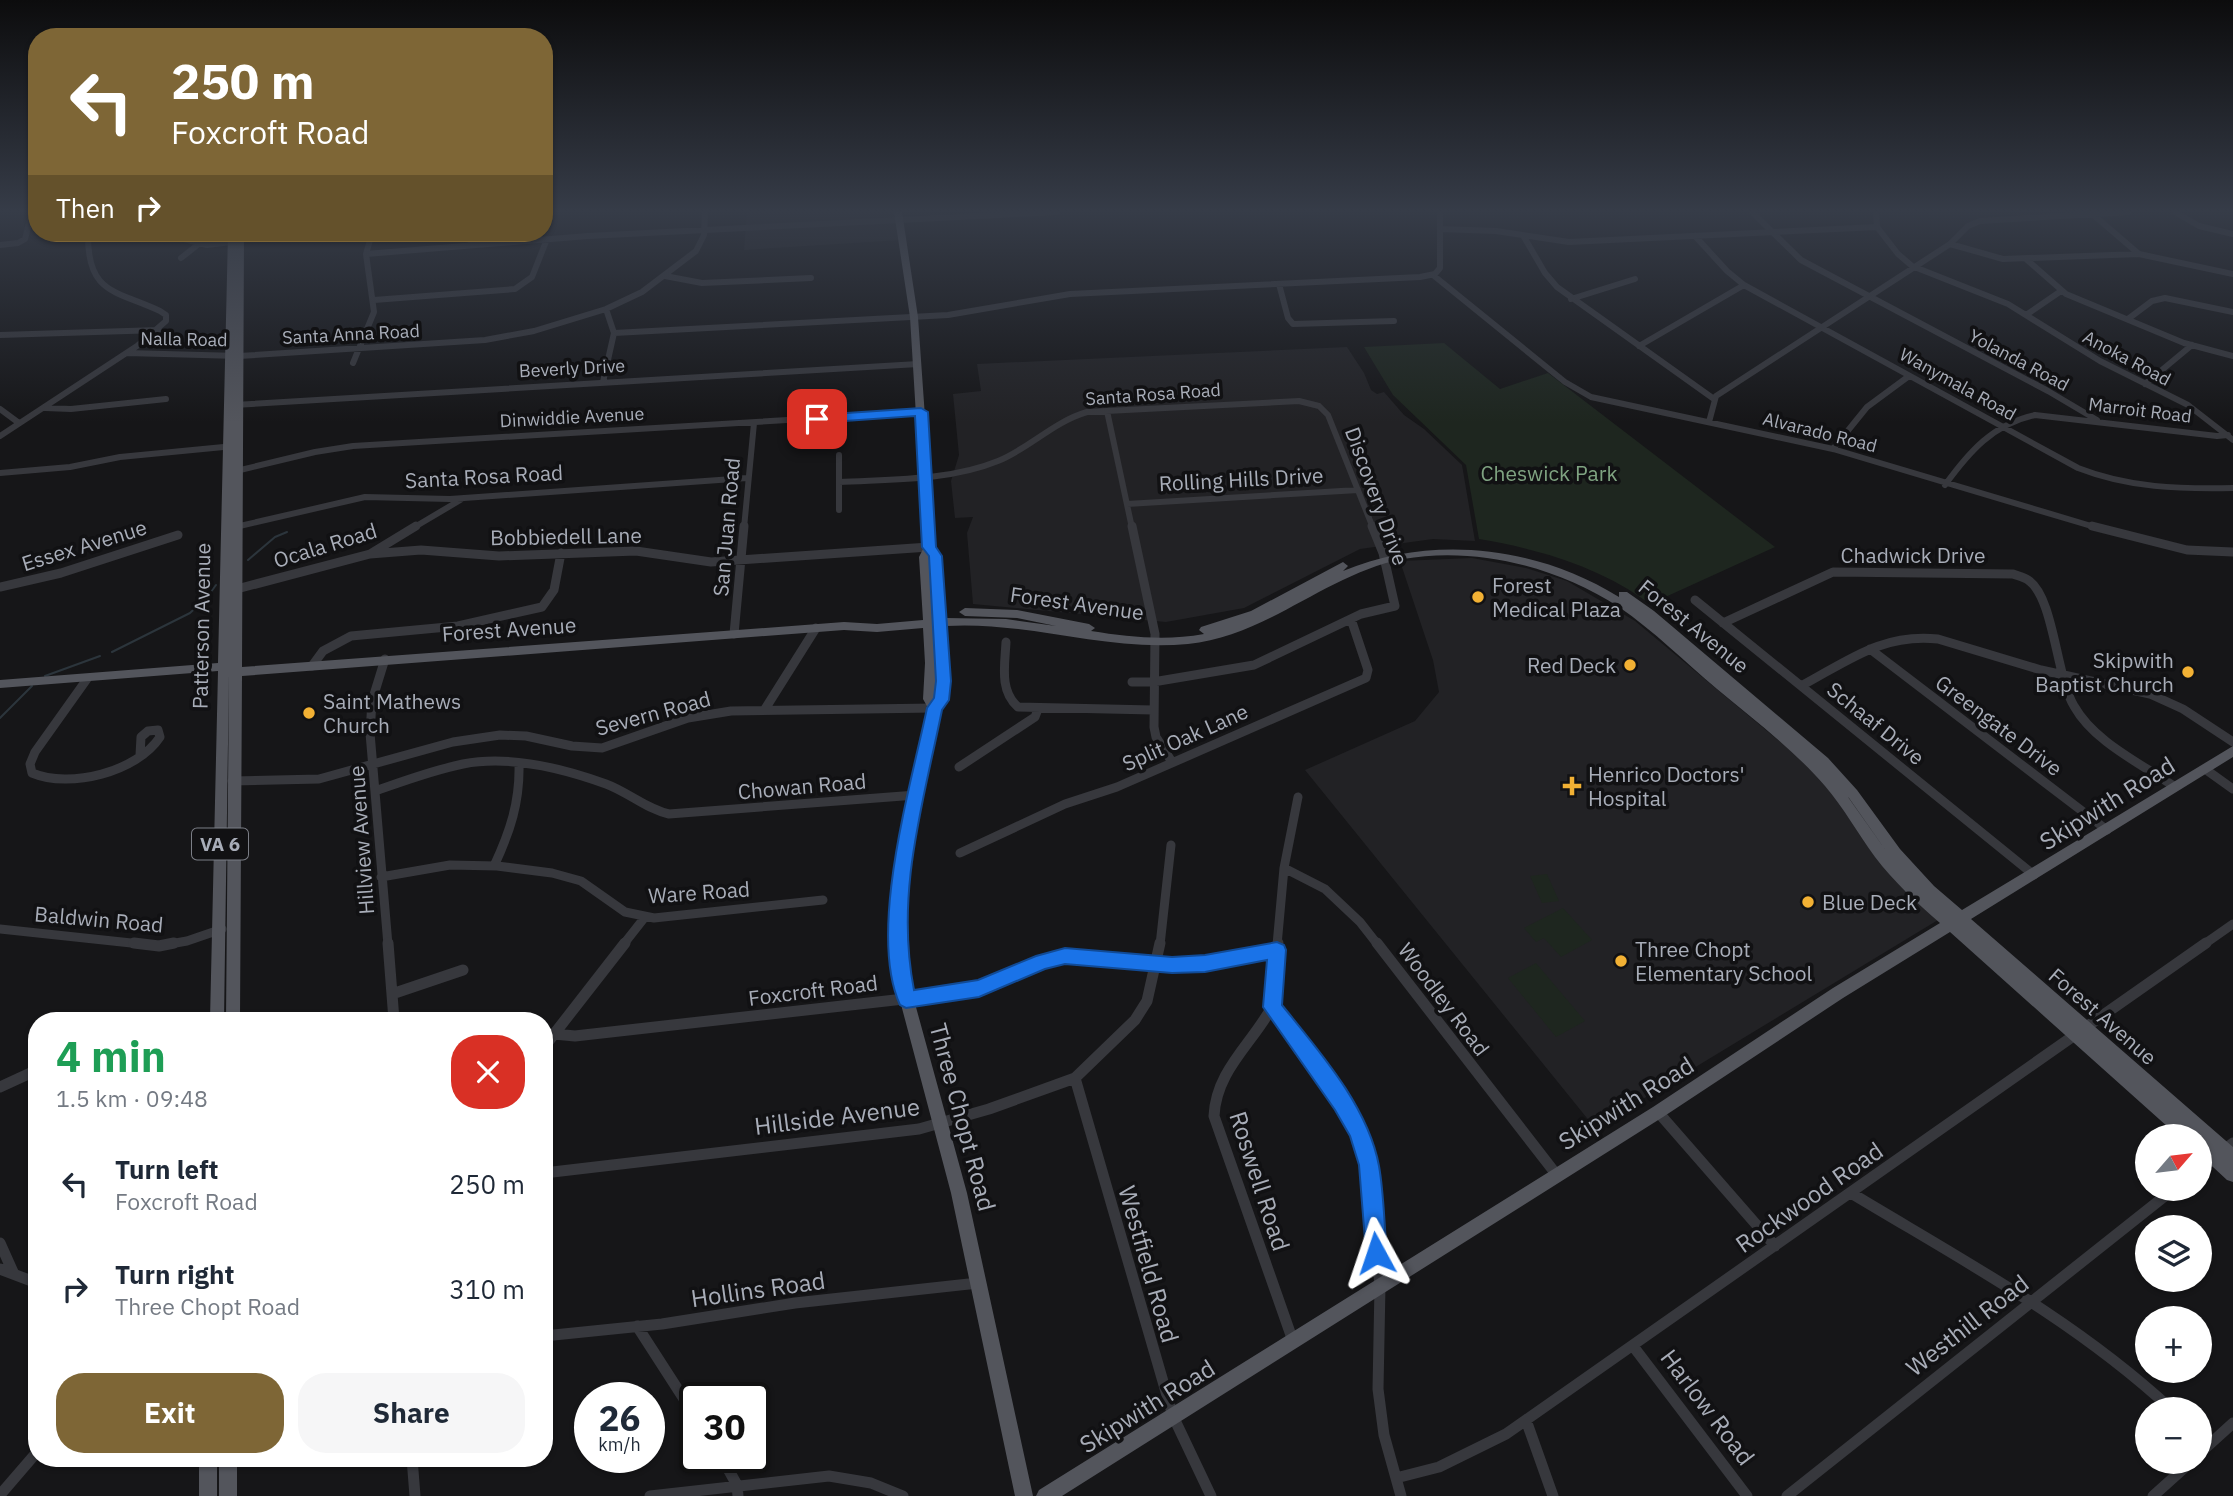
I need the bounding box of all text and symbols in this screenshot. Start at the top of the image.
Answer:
text: 250 m [171,49,315,112]
icon: left [56,56,147,147]
text: Foxcroft Road [171,111,370,153]
icon: right [129,189,167,227]
text: Then [56,191,115,225]
street label: Santa Anna Road [282,319,420,349]
street label: Yolanda Road [1965,324,2073,396]
street label: Anoka Road [2079,325,2175,391]
street label: Nalla Road [140,327,228,351]
street label: Wanymala Road [1896,342,2020,426]
street label: Beverly Drive [518,354,626,382]
street label: Santa Rosa Road [1084,378,1222,410]
pin [787,389,847,449]
street label: Marroit Road [2087,392,2193,428]
icon: arrive [798,400,836,438]
street label: Dinwiddie Avenue [499,402,645,432]
street label: Alvarado Road [1761,407,1879,457]
street label: Discovery Drive [1339,423,1415,569]
street label: San Juan Road [706,456,746,598]
street label: Santa Rosa Road [404,458,564,494]
park label: Cheswick Park [1480,459,1618,487]
street label: Rolling Hills Drive [1158,461,1324,497]
street label: Essex Avenue [18,513,150,577]
street label: Ocala Road [270,516,380,574]
street label: Bobbiedell Lane [490,521,642,551]
street label: Chadwick Drive [1840,541,1986,569]
street label: Patterson Avenue [186,543,216,709]
place label: Forest Medical Plaza [1492,571,1621,623]
street label: Forest Avenue [1633,573,1755,679]
street label: Forest Avenue [1008,580,1146,626]
marker: Forest Medical Plaza [1470,589,1486,605]
street label: Forest Avenue [441,610,577,648]
place label: Skipwith Baptist Church [2035,646,2174,698]
place label: Red Deck [1527,651,1616,679]
marker: Red Deck [1622,657,1638,673]
marker: Skipwith Baptist Church [2180,664,2196,680]
street label: Greengate Drive [1930,668,2068,782]
street label: Schaaf Drive [1821,675,1931,771]
street label: Severn Road [592,684,714,742]
place label: Saint Mathews Church [323,687,461,739]
street label: Split Oak Lane [1118,697,1252,777]
marker: Saint Mathews Church [301,705,317,721]
street label: Skipwith Road [2033,749,2181,857]
place label: Henrico Doctors' Hospital [1588,760,1745,812]
street label: Hillview Avenue [342,764,380,916]
street label: Chowan Road [737,766,867,806]
marker: Henrico Doctors' Hospital [1562,776,1582,796]
road number: VA 6 [192,828,248,860]
street label: Ware Road [647,874,751,910]
place label: Blue Deck [1822,888,1917,916]
marker: Blue Deck [1800,894,1816,910]
street label: Baldwin Road [33,899,165,939]
place label: Three Chopt Elementary School [1635,935,1812,987]
street label: Woodley Road [1392,937,1496,1061]
marker: Three Chopt Elementary School [1613,953,1629,969]
street label: Forest Avenue [2043,961,2163,1071]
street label: Foxcroft Road [747,968,879,1012]
street label: Three Chopt Road [923,1020,1003,1214]
text: 4 min [56,1029,166,1084]
button: close [451,1035,525,1109]
street label: Skipwith Road [1552,1049,1700,1157]
text: 1.5 km · 09:48 [56,1083,208,1113]
street label: Hillside Avenue [752,1090,922,1142]
street label: Roswell Road [1222,1107,1298,1255]
north arrow [2135,1124,2212,1200]
map controls [2135,1124,2212,1474]
street label: Rockwood Road [1729,1134,1889,1260]
text: Turn left [115,1152,218,1186]
icon: left [56,1165,94,1203]
text: 250 m [449,1167,525,1201]
street label: Westfield Road [1111,1182,1187,1346]
text: Foxcroft Road [115,1186,258,1216]
button: layers [2135,1215,2212,1292]
position arrow [1339,1216,1413,1290]
text: Turn right [115,1257,234,1291]
street label: Hollins Road [689,1264,827,1314]
street label: Westhill Road [1899,1267,2035,1383]
icon: right [56,1270,94,1308]
text: 310 m [449,1272,525,1306]
text: Three Chopt Road [115,1291,300,1321]
button: + [2135,1306,2212,1383]
street label: Harlow Road [1654,1342,1762,1472]
street label: Skipwith Road [1073,1352,1221,1460]
button: Exit [56,1373,284,1453]
button: Share [298,1373,525,1453]
speed limit sign: 30 [679,1382,770,1473]
text: 26 [598,1395,641,1441]
button: − [2135,1397,2212,1474]
text: km/h [598,1433,641,1456]

